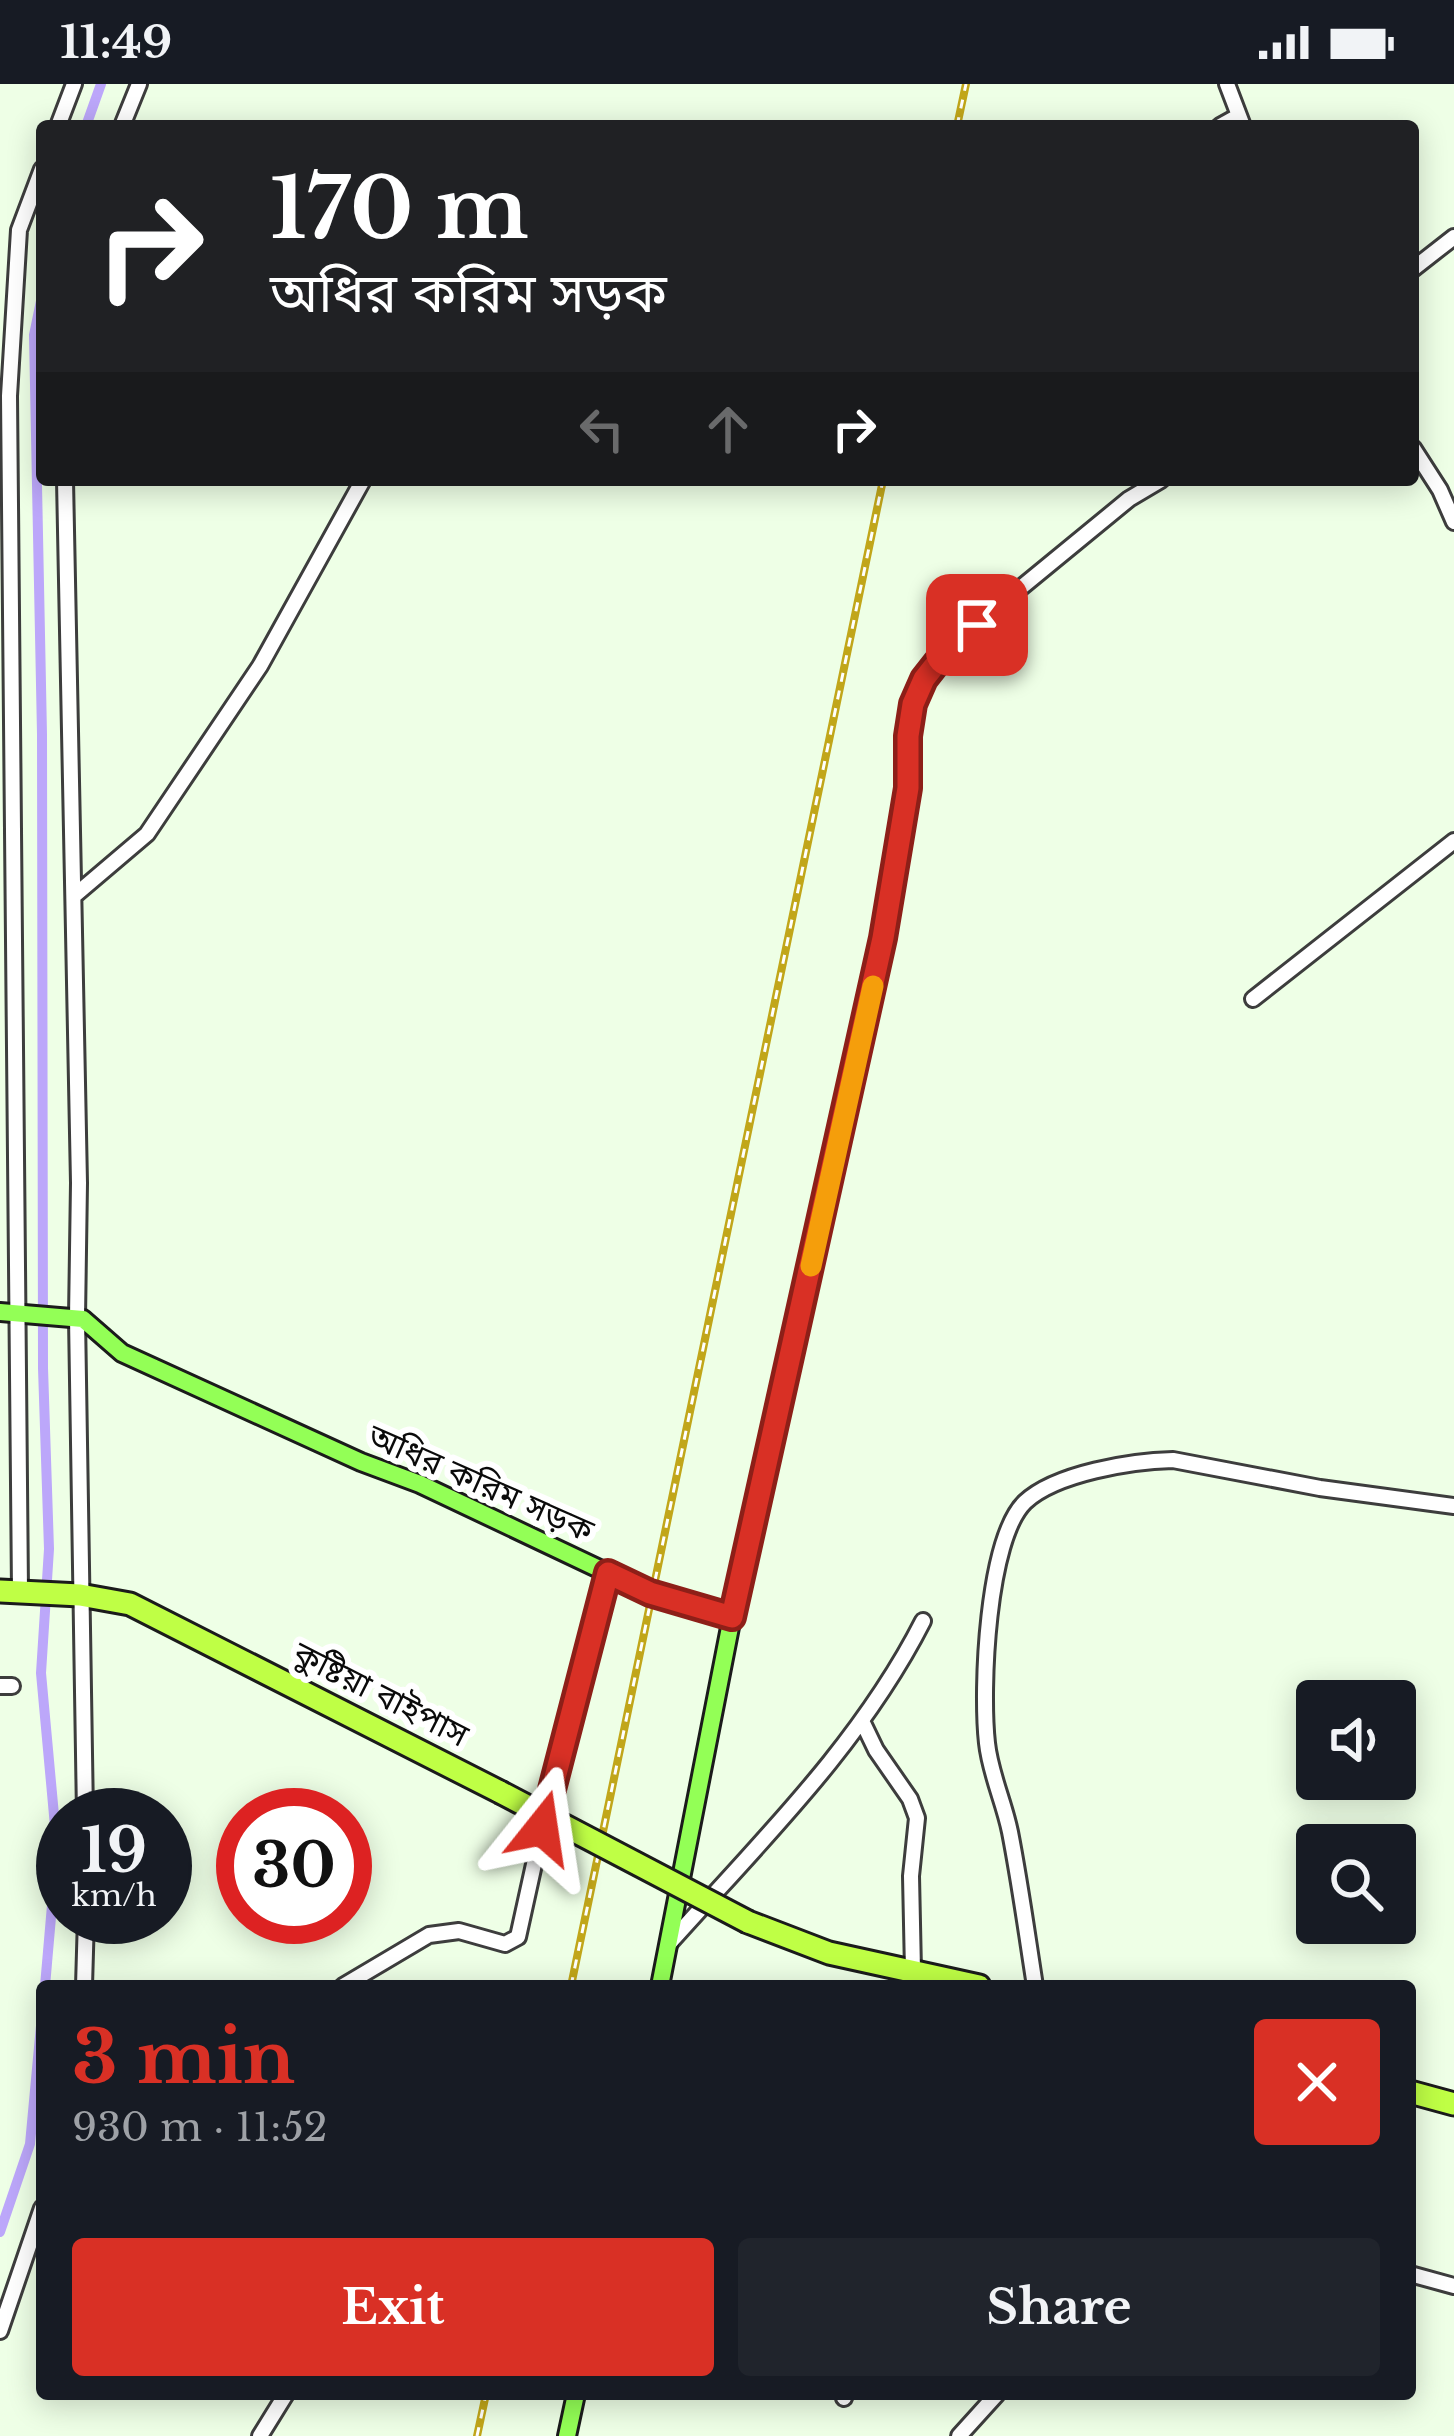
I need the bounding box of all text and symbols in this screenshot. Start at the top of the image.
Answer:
text: 11:49 [60,14,172,70]
text: 170 m [270,157,529,261]
icon: right [72,168,228,324]
text: অধির করিম সড়ক [270,260,667,327]
icon: left [569,396,635,462]
icon: ahead [695,396,761,462]
icon: right [821,396,887,462]
pin [926,574,1028,676]
icon: arrive [944,592,1010,658]
street label: অধির করিম সড়ক [361,1415,600,1551]
street label: কুষ্টিয়া বাইপাস [286,1632,476,1756]
map controls [1296,1680,1416,1944]
button: sound [1296,1680,1416,1800]
position arrow [479,1765,605,1891]
speed limit sign: 30 [216,1788,372,1944]
text: 19 [81,1814,147,1888]
button: search [1296,1824,1416,1944]
text: km/h [71,1877,157,1914]
text: 3 min [72,2013,295,2102]
button: close [1254,2019,1380,2145]
text: 930 m · 11:52 [72,2103,328,2152]
button: Exit [72,2238,714,2376]
button: Share [738,2238,1380,2376]

